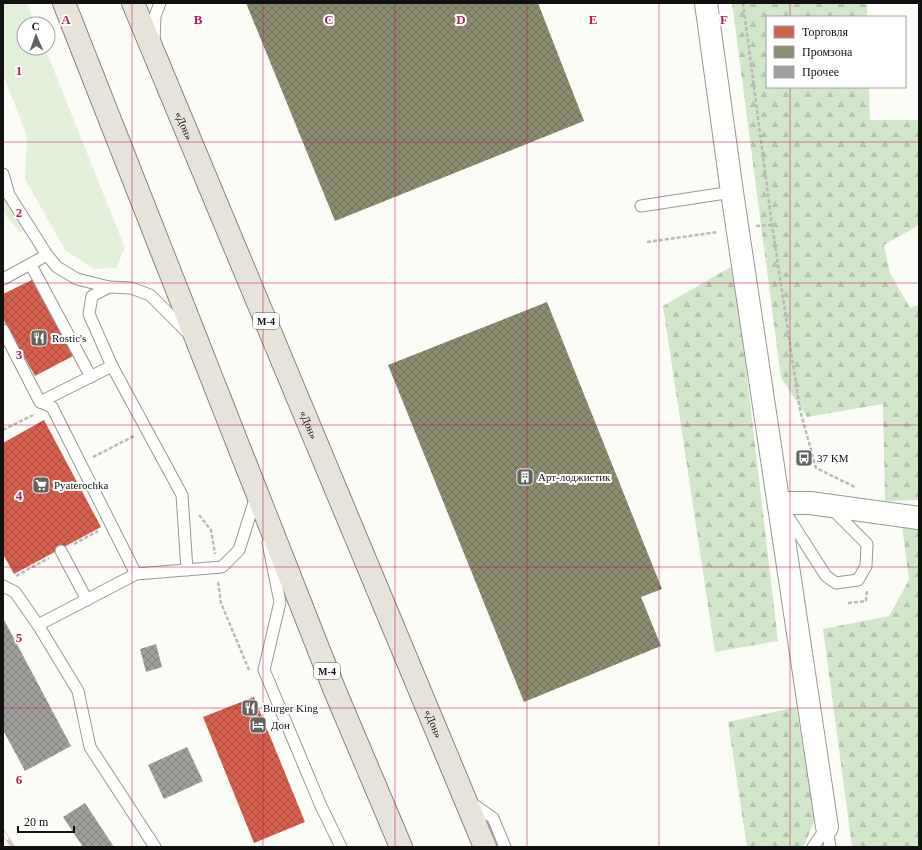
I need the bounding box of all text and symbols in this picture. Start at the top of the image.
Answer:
text: A [61,12,71,27]
text: B [194,12,203,27]
text: C [324,12,334,27]
text: D [456,12,466,27]
text: E [589,12,597,27]
text: F [720,12,728,27]
north arrow [16,16,56,56]
legend [766,16,906,88]
text: С [31,20,40,32]
text: Торговля [802,25,849,39]
text: Промзона [802,45,853,59]
text: 1 [16,63,22,78]
text: Прочее [802,65,839,79]
street label: «Дон» [173,110,195,142]
text: 2 [16,205,22,220]
road number: М-4 [253,313,279,329]
restaurant icon: Rostic's [29,328,49,348]
place label: Rostic's [52,332,86,344]
text: 3 [16,347,23,362]
street label: «Дон» [298,409,320,441]
bus stop icon: 37 KM [794,448,814,468]
place label: 37 KM [817,452,849,464]
building icon: Арт-лоджистик [515,467,535,487]
place label: Арт-лоджистик [538,471,611,483]
supermarket icon: Pyaterochka [31,475,51,495]
place label: Pyaterochka [54,479,108,491]
text: 4 [16,488,23,503]
text: 5 [16,630,23,645]
road number: М-4 [314,663,340,679]
restaurant icon: Burger King [240,698,260,718]
place label: Burger King [263,702,319,714]
street label: «Дон» [422,708,445,740]
hotel icon: Дон [248,715,268,735]
place label: Дон [271,719,290,731]
text: 6 [16,772,23,787]
scale bar [18,808,74,834]
text: 20 m [24,815,49,829]

